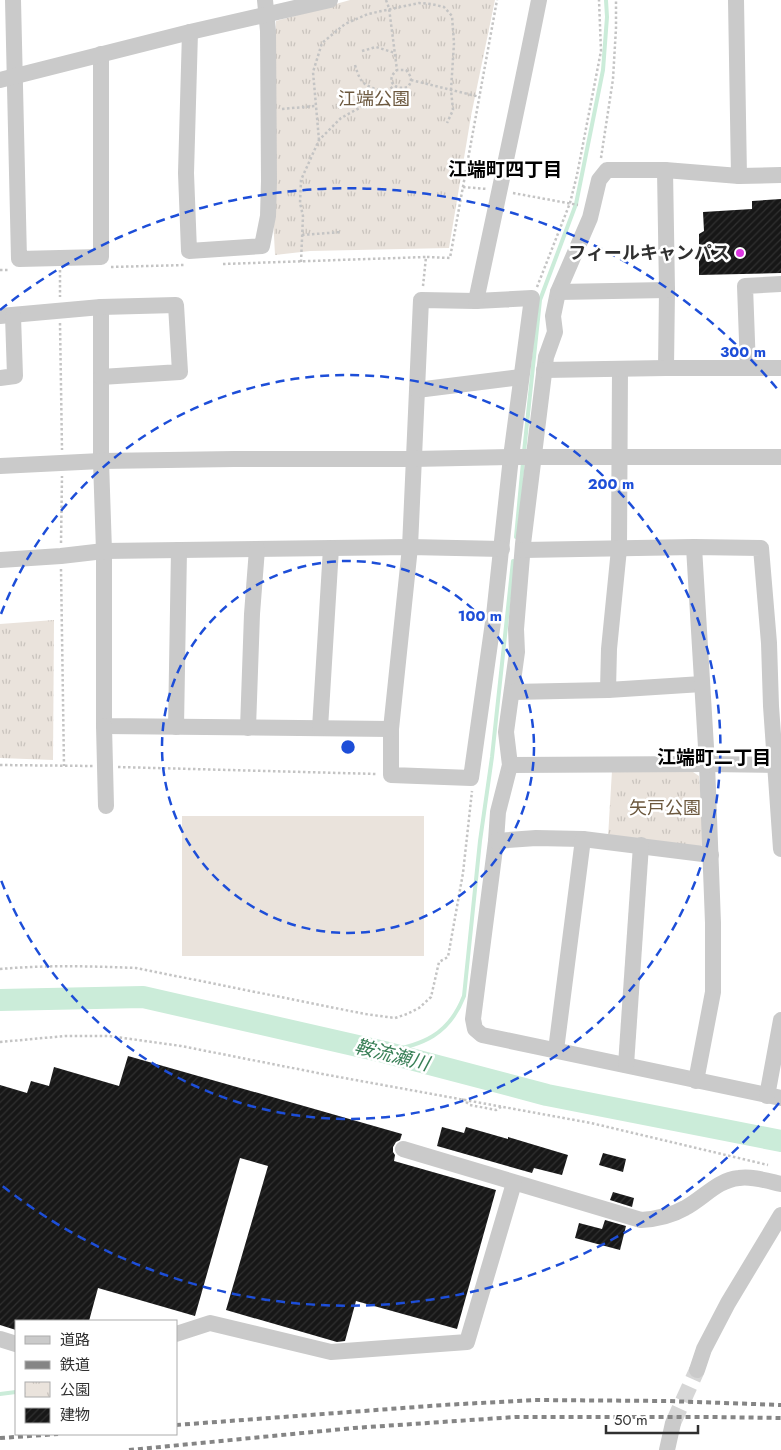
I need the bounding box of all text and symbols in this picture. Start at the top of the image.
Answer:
park label: 江端公園 [338,86,410,112]
district label: 江端町四丁目 [448,156,562,183]
place label: フィールキャンパス [568,240,730,266]
marker: フィールキャンパス [734,247,746,259]
text: 300 m [720,341,766,363]
text: 200 m [588,473,634,495]
text: 100 m [458,605,502,627]
centre of rings [339,738,357,756]
district label: 江端町二丁目 [657,744,771,771]
park label: 矢戸公園 [629,795,701,821]
water label: 鞍流瀬川 [352,1033,434,1078]
legend [15,1320,178,1435]
text: 道路 [60,1329,90,1351]
text: 鉄道 [60,1354,90,1376]
text: 公園 [60,1379,90,1401]
scale bar [606,1402,698,1434]
text: 建物 [60,1404,90,1426]
text: 50 m [614,1409,648,1431]

